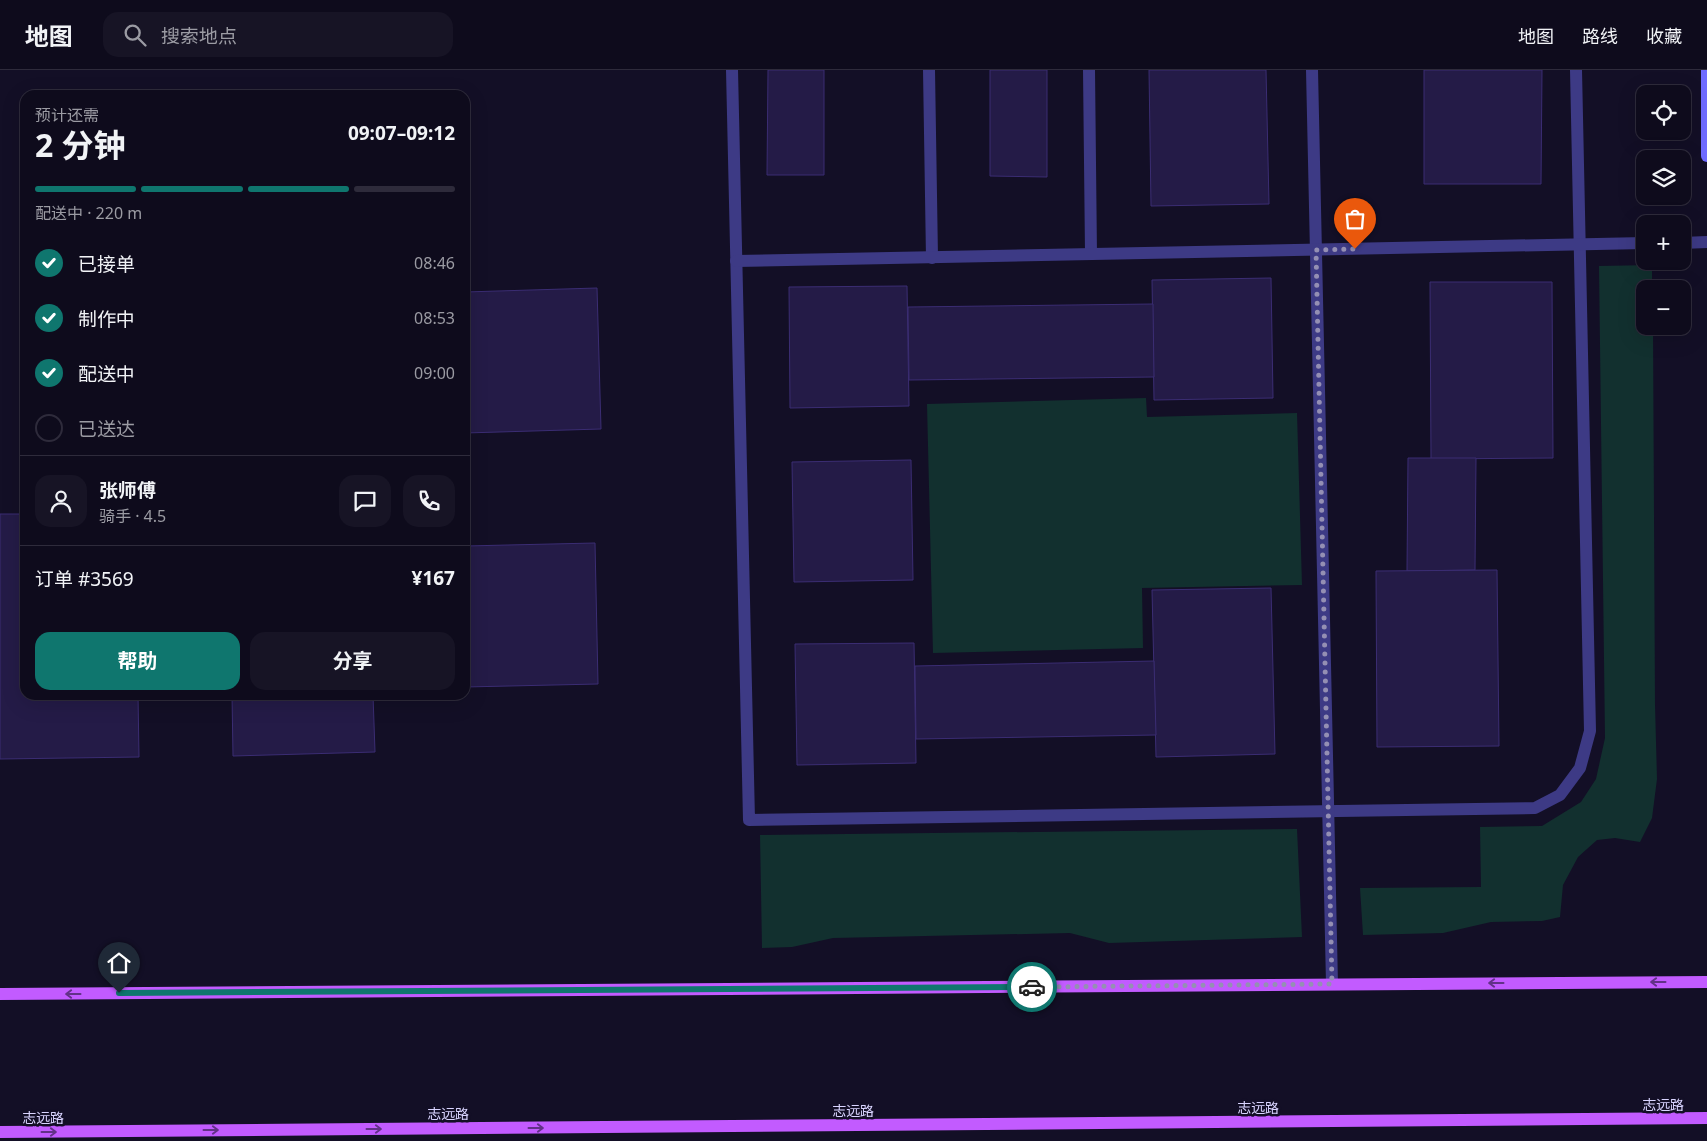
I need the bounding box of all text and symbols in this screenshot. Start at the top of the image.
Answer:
search box [103,12,453,57]
text: 地图 [25,19,73,52]
icon: search [121,21,149,49]
text: 搜索地点 [161,23,237,49]
text: 地图 [1518,24,1554,48]
text: 路线 [1582,24,1618,48]
text: 收藏 [1646,24,1682,48]
map controls [1636,85,1691,335]
button: locate [1636,85,1691,140]
text: 预计还需 [35,104,99,126]
text: 09:07–09:12 [348,120,455,146]
text: 2 分钟 [35,123,126,166]
button: layers [1636,150,1691,205]
pin [1334,198,1376,249]
text: 配送中 · 220 m [35,202,142,224]
icon: bag [1341,205,1369,233]
button: + [1636,215,1691,270]
icon: check [35,249,63,277]
text: 已接单 [78,251,135,277]
text: 08:46 [414,252,455,274]
button: − [1636,280,1691,335]
icon: check [35,304,63,332]
text: 制作中 [78,306,135,332]
text: 08:53 [414,307,455,329]
icon: check [35,359,63,387]
text: 配送中 [78,361,135,387]
text: 09:00 [414,362,455,384]
text: 已送达 [78,416,135,442]
button: person [35,475,87,527]
button: chat [339,475,391,527]
button: phone [403,475,455,527]
text: 张师傅 [99,477,156,503]
text: 骑手 · 4.5 [99,505,166,527]
text: ¥167 [412,565,455,591]
text: 订单 #3569 [35,566,134,592]
button: 帮助 [35,632,240,690]
button: 分享 [250,632,455,690]
pin [98,942,140,993]
icon: home [105,949,133,977]
courier [1007,962,1057,1012]
icon: car [1018,973,1046,1001]
one-way arrow [1651,977,1667,987]
one-way arrow [1488,978,1504,988]
one-way arrow [66,989,82,999]
street label: 志远路 [1642,1095,1684,1114]
street label: 志远路 [1237,1098,1279,1117]
street label: 志远路 [832,1101,874,1120]
street label: 志远路 [427,1104,469,1123]
street label: 志远路 [22,1108,64,1127]
one-way arrow [528,1123,544,1133]
one-way arrow [365,1124,381,1134]
one-way arrow [202,1125,219,1135]
one-way arrow [40,1127,56,1136]

